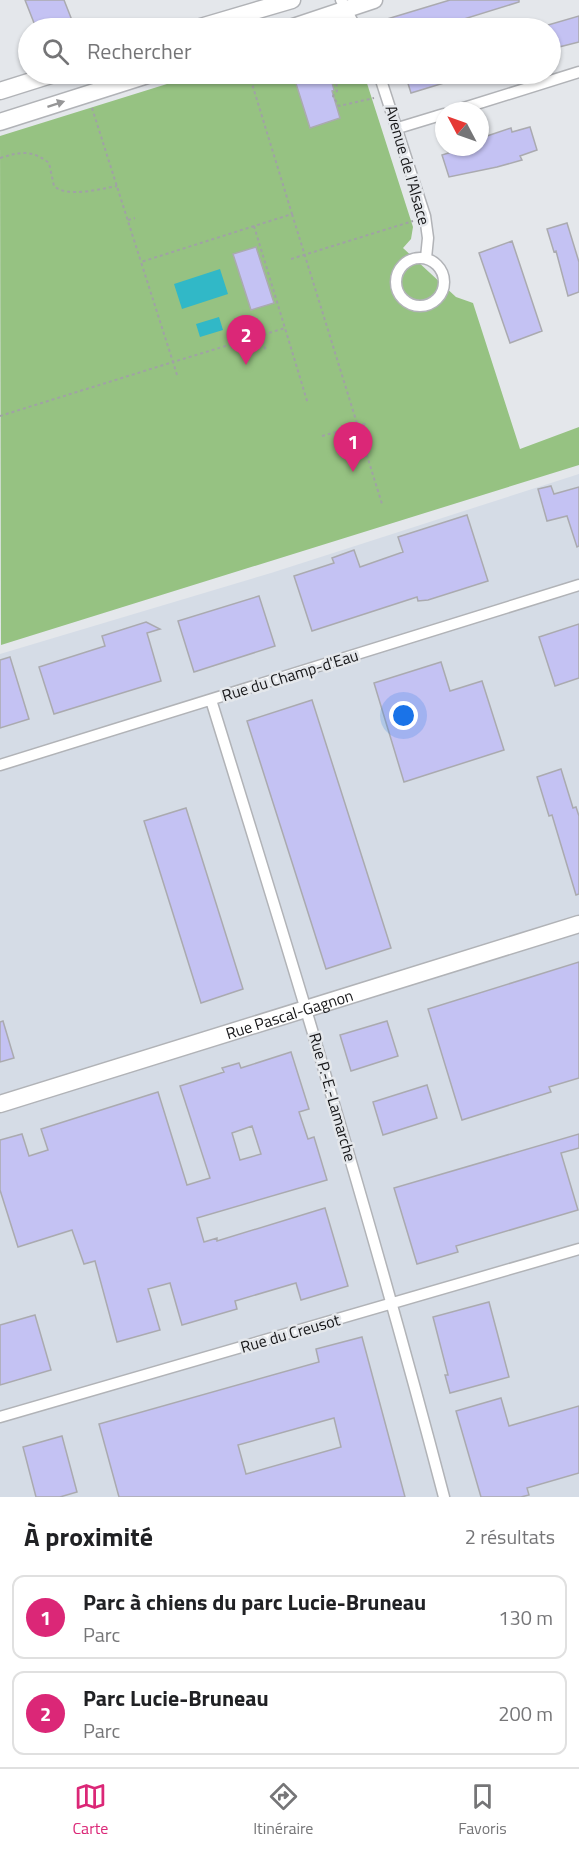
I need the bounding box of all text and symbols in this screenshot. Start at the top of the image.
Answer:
search box [18,18,561,84]
text: Rechercher [87,34,192,68]
icon: search [39,35,72,68]
one-way arrow [47,99,65,108]
street label: Avenue de l'Alsace [379,102,437,228]
north arrow [435,102,489,156]
pin: 2 [226,316,266,365]
pin: 1 [334,422,372,472]
street label: Rue du Champ-d'Eau [219,643,361,707]
your location [389,701,418,730]
street label: Rue Pascal-Gagnon [223,983,356,1045]
street label: Rue P.-E.-Lamarche [303,1030,363,1164]
street label: Rue du Creusot [237,1307,343,1359]
text: À proximité [24,1517,153,1556]
text: 2 résultats [465,1521,555,1552]
text: Parc à chiens du parc Lucie-Bruneau [83,1585,426,1619]
text: 1 [40,1602,51,1633]
text: 130 m [498,1602,553,1633]
text: Parc [83,1619,120,1650]
text: Parc Lucie-Bruneau [83,1681,269,1715]
text: 2 [40,1698,51,1729]
text: 200 m [498,1698,553,1729]
text: Parc [83,1715,120,1746]
tab: Carte [72,1780,108,1840]
tab: Itinéraire [253,1780,313,1840]
tab: Favoris [458,1780,507,1840]

